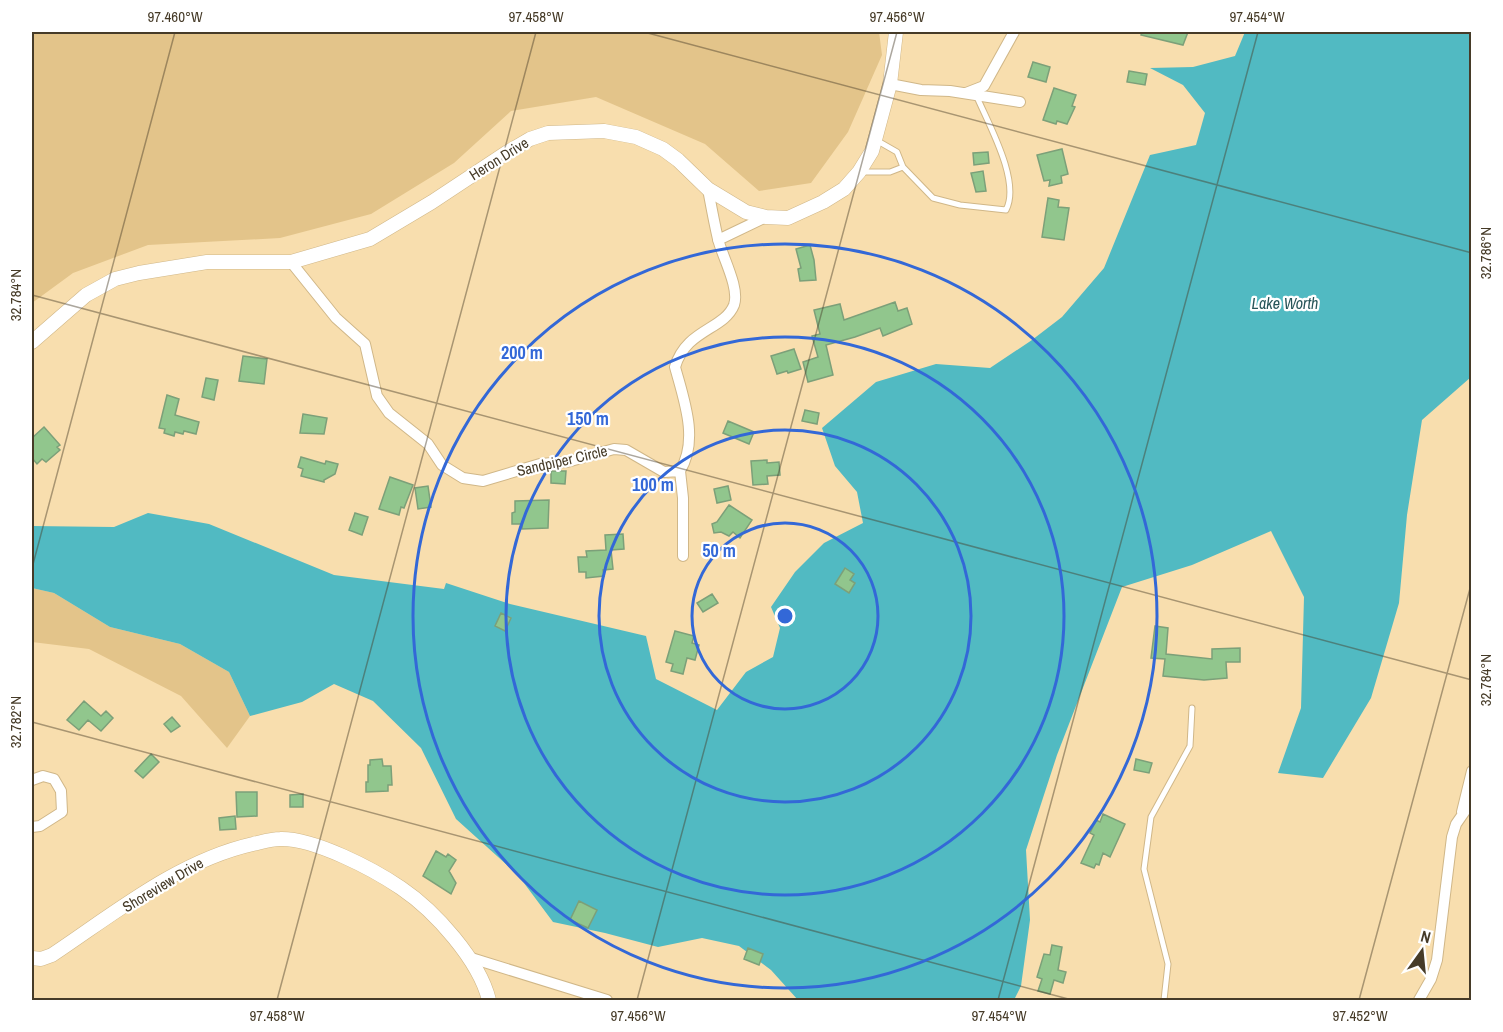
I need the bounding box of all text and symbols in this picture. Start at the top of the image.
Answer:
text: 97.460°W [147,6,203,27]
text: 97.458°W [508,6,564,27]
text: 97.456°W [869,6,925,27]
text: 97.454°W [1229,6,1285,27]
street label: Heron Drive [465,132,533,185]
text: 32.786°N [1475,227,1496,279]
text: 32.784°N [5,269,26,321]
water label: Lake Worth [1252,292,1318,314]
text: 200 m [501,340,543,365]
text: 150 m [567,406,609,431]
street label: Sandpiper Circle [515,440,609,481]
text: 100 m [632,472,674,497]
text: 50 m [702,538,736,563]
centre of rings [775,606,795,626]
text: 32.784°N [1475,654,1496,706]
text: 32.782°N [5,696,26,748]
street label: Shoreview Drive [118,852,207,917]
north arrow [1392,921,1452,981]
text: N [1418,925,1433,948]
text: 97.458°W [249,1005,305,1026]
text: 97.456°W [610,1005,666,1026]
text: 97.454°W [971,1005,1027,1026]
text: 97.452°W [1332,1005,1388,1026]

